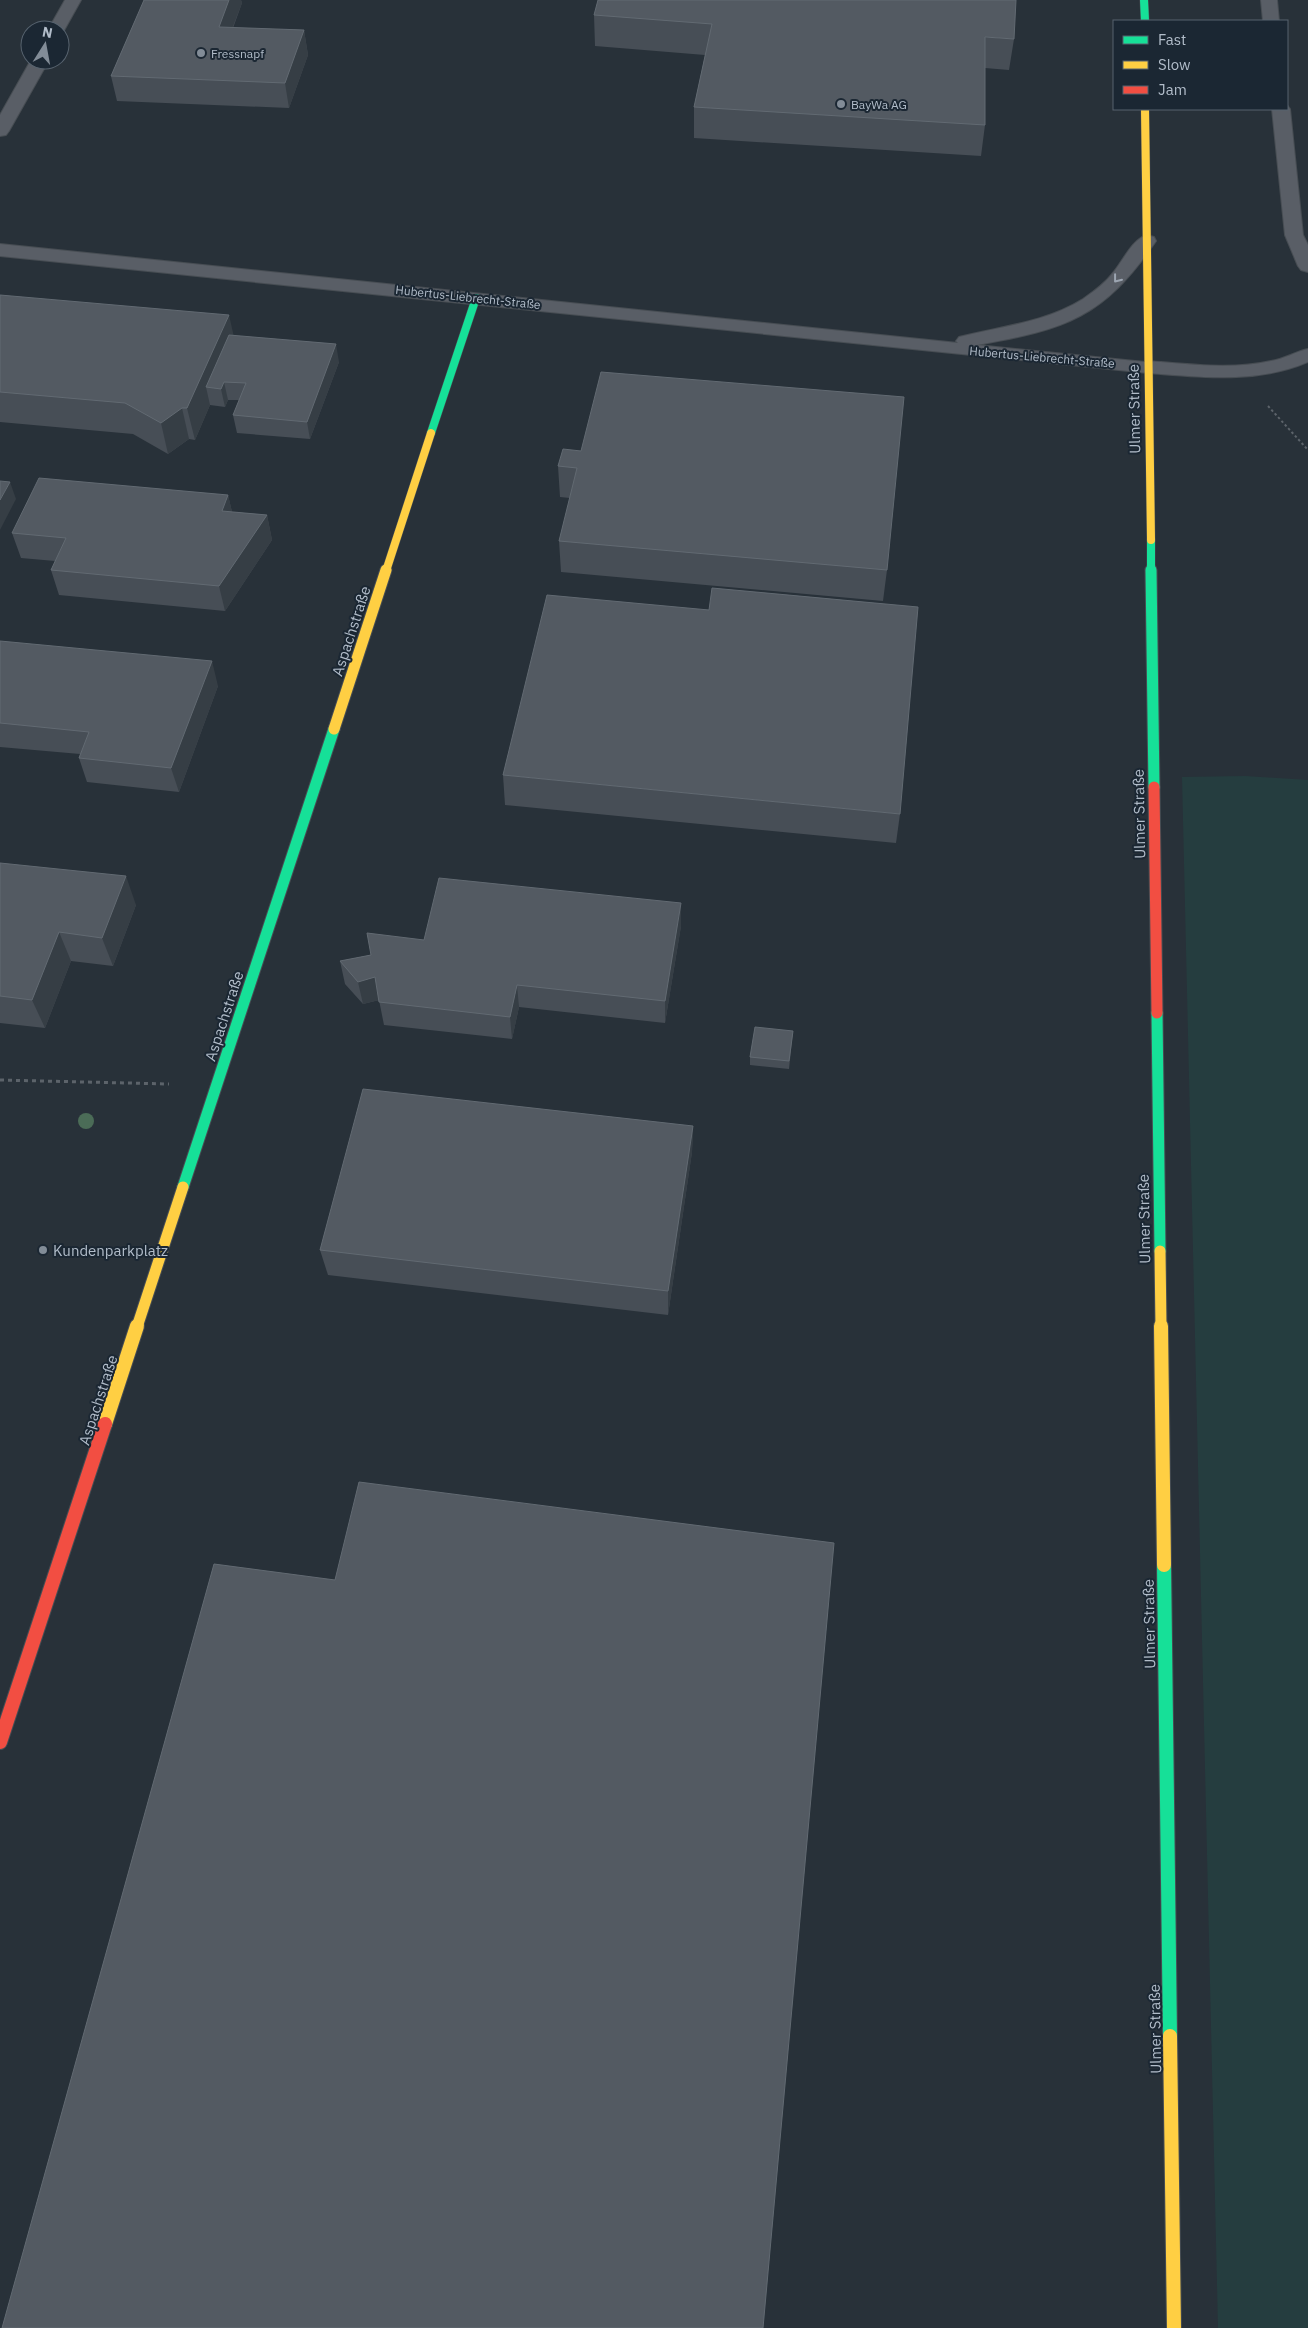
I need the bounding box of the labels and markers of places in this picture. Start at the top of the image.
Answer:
place label: Fressnapf [211,46,264,61]
marker: Fressnapf [195,47,207,59]
place label: BayWa AG [851,97,907,112]
marker: BayWa AG [835,98,847,110]
place label: Kundenparkplatz [53,1241,168,1260]
marker: Kundenparkplatz [37,1244,49,1256]

